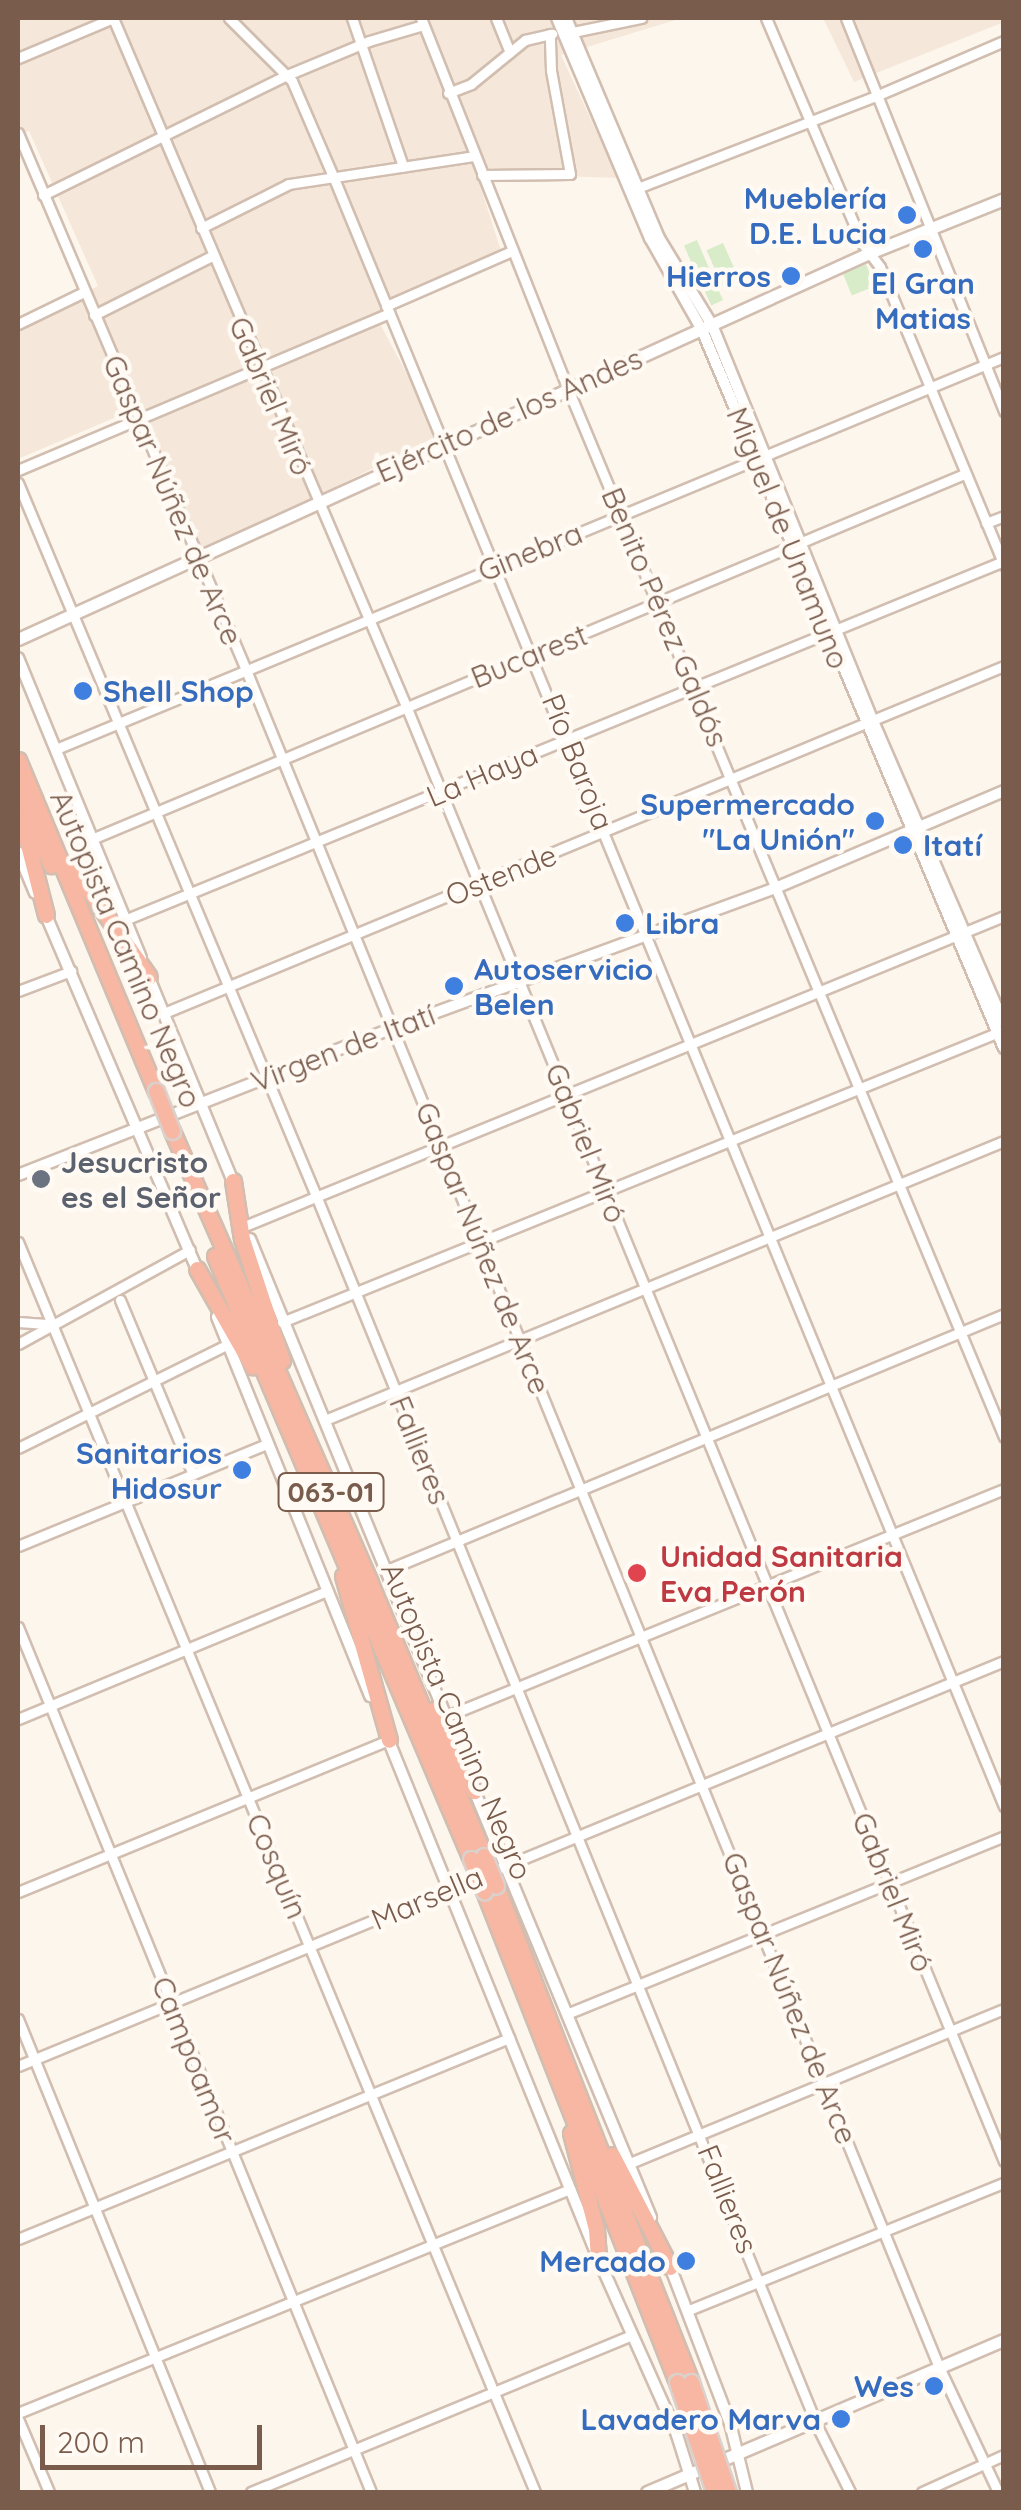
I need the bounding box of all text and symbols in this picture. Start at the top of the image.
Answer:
place label: Mueblería D.E. Lucia [744,180,887,250]
marker: Mueblería D.E. Lucia [896,204,918,226]
marker: El Gran Matias [912,238,934,260]
place label: Hierros [666,258,771,294]
marker: Hierros [780,265,802,287]
place label: El Gran Matias [871,265,975,336]
street label: Gabriel Miró [222,311,320,481]
street label: Ejército de los Andes [370,340,648,490]
street label: Gaspar Núñez de Arce [96,350,250,650]
street label: Miguel de Unamuno [719,402,857,674]
street label: Benito Pérez Galdós [594,482,736,752]
street label: Ginebra [473,515,587,589]
street label: Bucarest [466,616,592,696]
place label: Shell Shop [103,673,254,709]
marker: Shell Shop [72,680,94,702]
street label: Pío Baroja [534,689,622,835]
street label: La Haya [421,736,543,814]
street label: Autopista Camino Negro [43,785,209,1113]
place label: Supermercado "La Unión" [640,786,855,856]
marker: Supermercado "La Unión" [864,810,886,832]
place label: Itatí [923,827,982,863]
marker: Itatí [892,834,914,856]
street label: Ostende [440,836,562,914]
place label: Libra [645,905,719,941]
marker: Libra [614,912,636,934]
place label: Autoservicio Belen [474,951,653,1022]
marker: Autoservicio Belen [443,975,465,997]
street label: Virgen de Itatí [246,996,440,1100]
street label: Gabriel Miró [538,1058,634,1228]
street label: Gaspar Núñez de Arce [408,1097,558,1399]
place label: Jesucristo es el Señor [61,1144,221,1214]
marker: Jesucristo es el Señor [30,1168,52,1190]
street label: Fallieres [382,1391,458,1509]
place label: Sanitarios Hidosur [76,1435,222,1506]
marker: Sanitarios Hidosur [231,1459,253,1481]
road number: 063-01 [276,1469,386,1515]
place label: Unidad Sanitaria Eva Perón [660,1538,903,1608]
street label: Autopista Camino Negro [374,1557,540,1885]
marker: Unidad Sanitaria Eva Perón [624,1560,650,1586]
street label: Gabriel Miró [845,1807,941,1977]
street label: Cosquín [239,1808,315,1924]
street label: Gaspar Núñez de Arce [715,1847,865,2149]
street label: Marsella [366,1858,488,1938]
street label: Campoamor [144,1971,244,2149]
street label: Fallieres [690,2140,766,2258]
place label: Mercado [539,2243,666,2279]
marker: Mercado [675,2250,697,2272]
place label: Wes [854,2368,914,2404]
marker: Wes [923,2375,945,2397]
place label: Lavadero Marva [580,2401,821,2437]
scale bar [45,2405,268,2467]
marker: Lavadero Marva [830,2408,852,2430]
text: 200 m [57,2423,145,2461]

